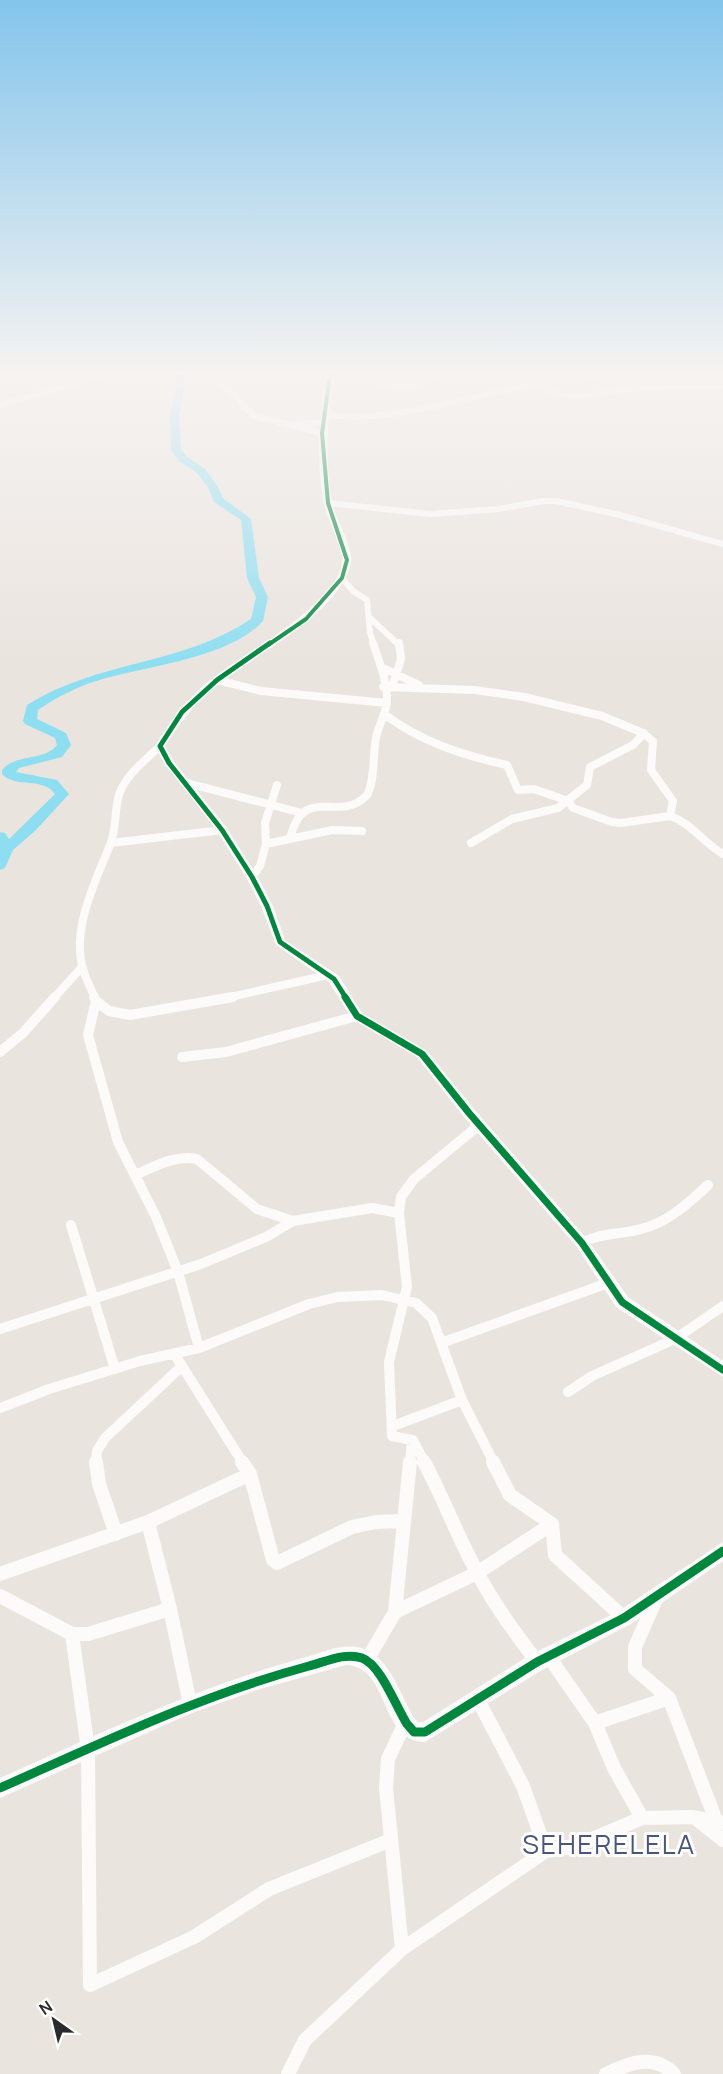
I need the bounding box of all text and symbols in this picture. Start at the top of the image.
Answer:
district label: SEHERELELA [522,1825,696,1862]
north arrow [24,1990,84,2050]
text: N [35,1995,57,2020]

